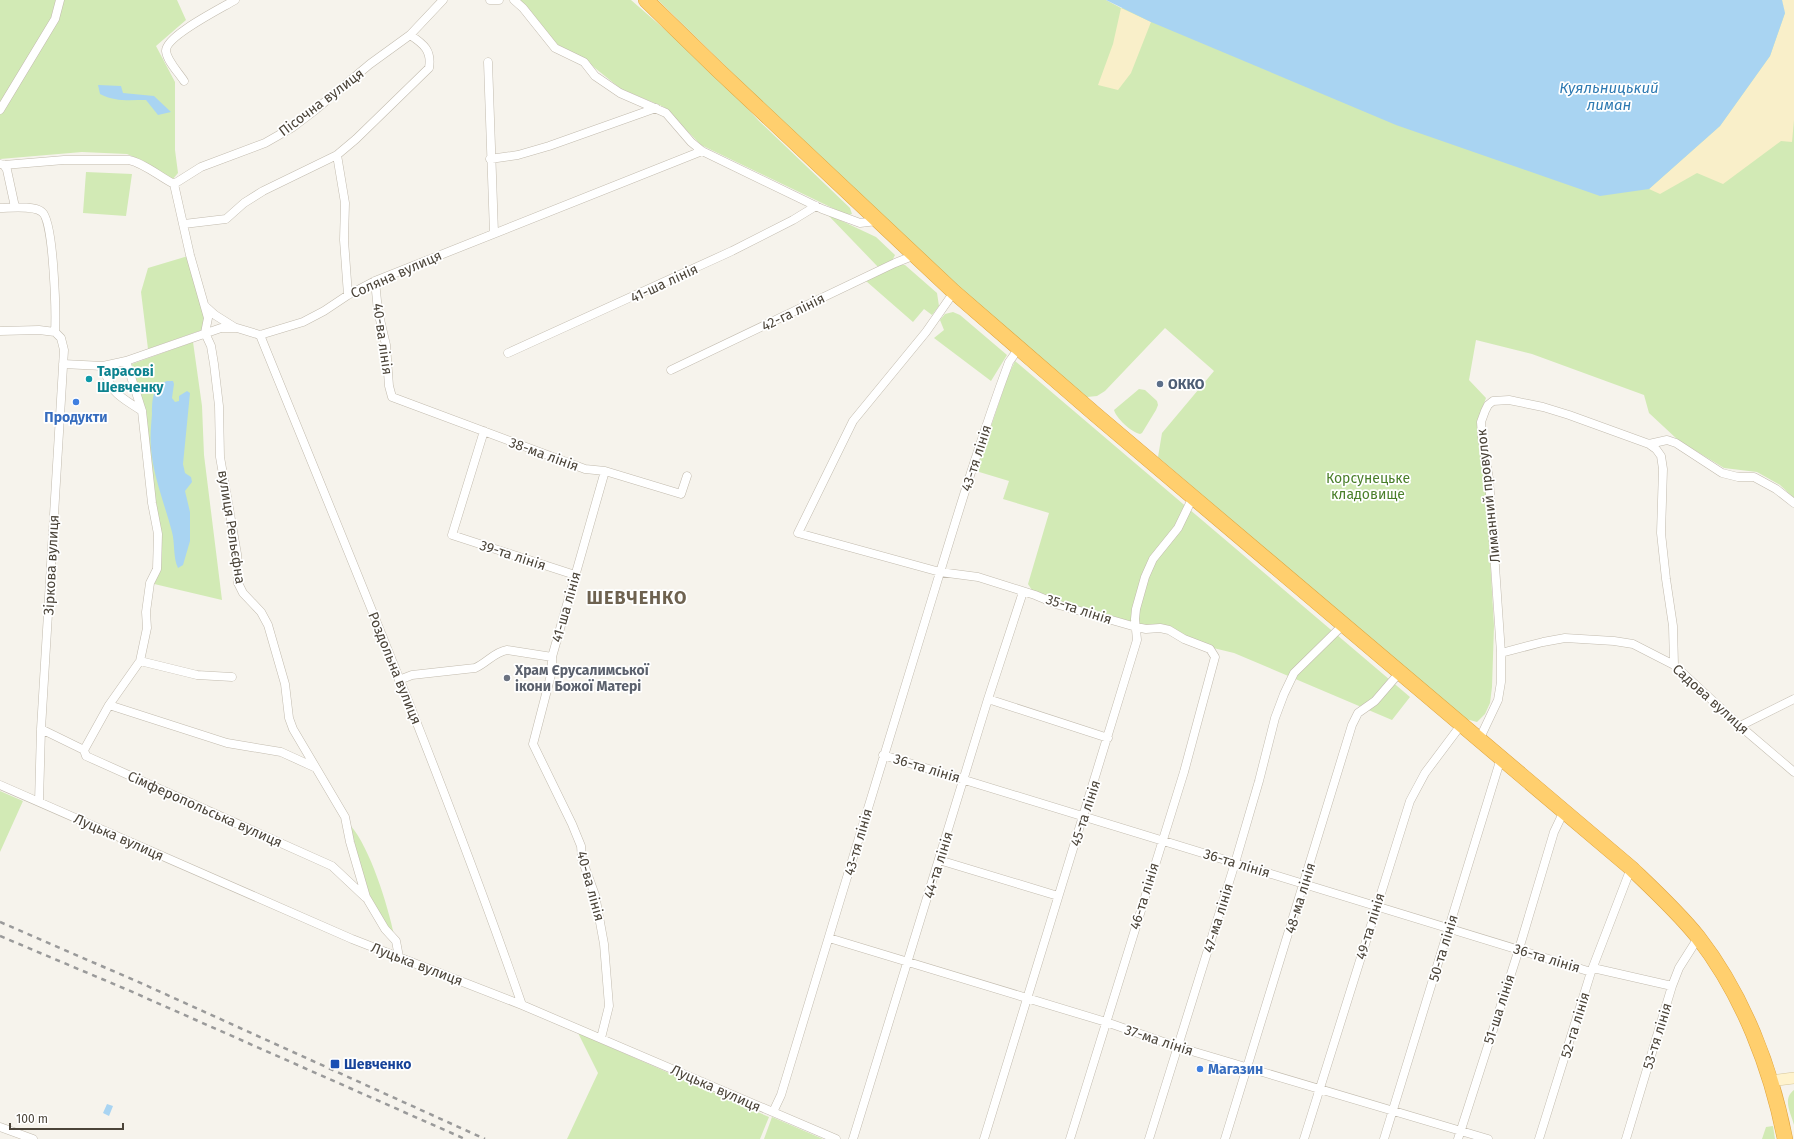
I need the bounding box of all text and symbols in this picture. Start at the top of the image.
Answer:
street label: Пісочна вулиця [275,65,367,140]
water label: Куяльницький лиман [1559,79,1659,114]
street label: Соляна вулиця [348,247,444,302]
street label: 41-ша лінія [628,260,701,307]
street label: 42-га лінія [759,290,828,335]
street label: 40-ва лінія [369,302,396,376]
place label: Тарасові Шевченку [97,363,164,396]
marker: Тарасові Шевченку [84,374,94,384]
place label: ОККО [1168,376,1205,393]
marker: ОККО [1155,379,1165,389]
marker: Продукти [71,397,81,407]
place label: Продукти [44,409,108,426]
street label: 43-тя лінія [958,423,995,494]
street label: Лиманний провулок [1473,427,1504,564]
street label: 38-ма лінія [507,434,581,475]
street label: вулиця Рельєфна [214,469,249,585]
park label: Корсунецьке кладовище [1326,470,1410,503]
street label: Зіркова вулиця [40,514,63,616]
street label: 39-та лінія [478,537,548,574]
street label: 41-ша лінія [548,570,585,644]
district label: ШЕВЧЕНКО [587,587,687,609]
street label: 35-та лінія [1044,591,1114,628]
street label: Роздольна вулиця [364,609,425,727]
street label: Садова вулиця [1669,661,1752,738]
place label: Храм Єрусалимської ікони Божої Матері [514,662,650,695]
marker: Храм Єрусалимської ікони Божої Матері [502,673,512,683]
street label: 36-та лінія [891,750,962,787]
street label: Сімферопольська вулиця [125,768,285,851]
street label: 45-та лінія [1067,778,1104,848]
street label: 43-тя лінія [841,807,876,878]
street label: Луцька вулиця [71,810,166,865]
street label: 44-та лінія [920,830,957,901]
street label: 36-та лінія [1201,845,1272,882]
street label: 40-ва лінія [573,849,608,923]
street label: 46-та лінія [1126,861,1163,932]
street label: 48-ма лінія [1282,861,1319,936]
street label: 47-ма лінія [1200,881,1237,955]
street label: 49-та лінія [1352,891,1389,962]
street label: 50-та лінія [1425,913,1462,984]
street label: Луцька вулиця [369,939,465,990]
street label: 36-та лінія [1511,940,1582,977]
street label: 51-ша лінія [1480,972,1519,1046]
street label: 52-га лінія [1557,990,1594,1060]
street label: 53-тя лінія [1639,1001,1676,1071]
street label: 37-ма лінія [1122,1021,1195,1060]
place label: Шевченко [344,1056,411,1073]
marker: Шевченко [329,1058,341,1070]
street label: Луцька вулиця [668,1061,763,1116]
place label: Магазин [1208,1061,1263,1078]
marker: Магазин [1195,1064,1205,1074]
scale bar [10,1105,123,1131]
text: 100 m [16,1112,48,1126]

